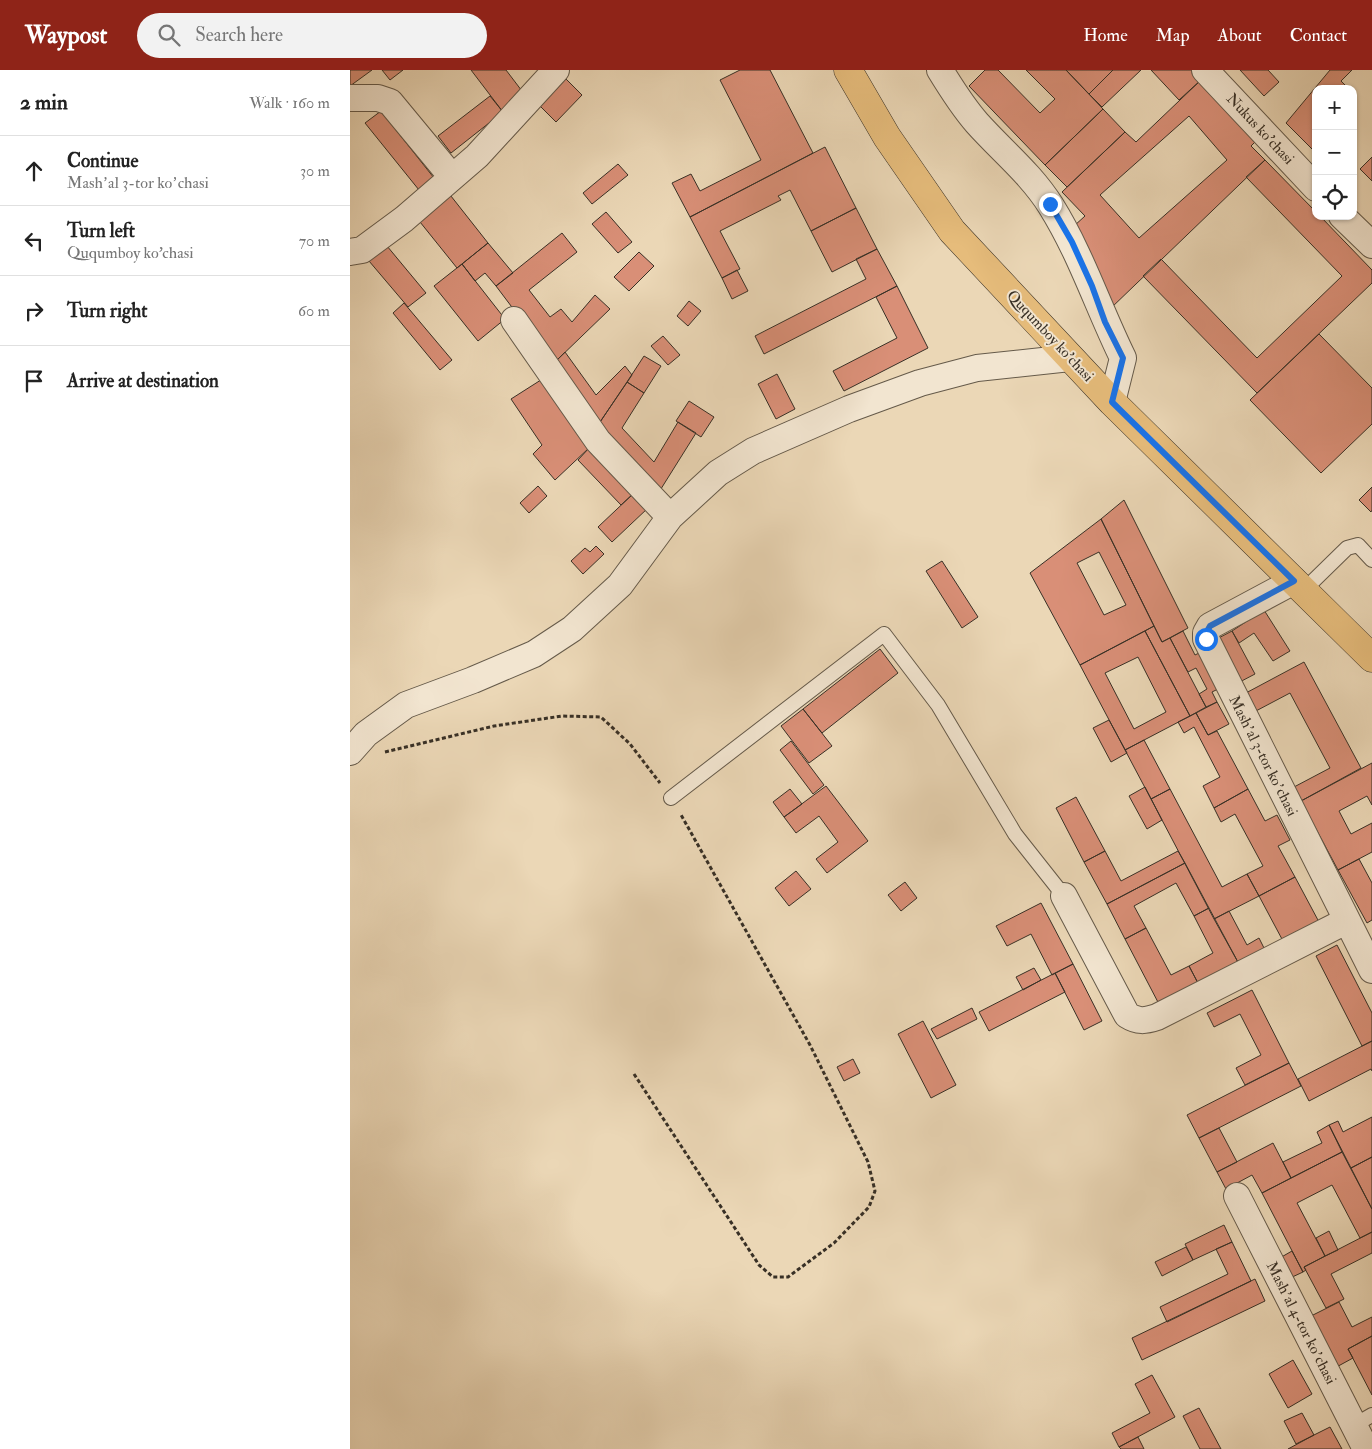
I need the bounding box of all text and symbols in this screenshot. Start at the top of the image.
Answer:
search box [137,13,487,58]
text: Waypost [25,20,107,51]
icon: search [155,21,183,49]
text: Search here [195,23,283,47]
text: Home [1083,24,1128,47]
text: Map [1156,24,1190,47]
text: About [1218,24,1262,47]
text: Contact [1290,24,1347,47]
map controls [1312,85,1357,220]
button: + [1312,85,1357,130]
text: 2 min [20,89,68,116]
street label: Nukus ko'chasi [1222,89,1298,169]
text: Walk · 160 m [249,93,330,113]
button: − [1312,130,1357,175]
text: Continue [67,149,138,173]
icon: ahead [20,157,48,185]
text: 30 m [300,161,330,181]
text: Mashʼal 3-tor koʼchasi [67,173,209,193]
button: locate [1312,175,1357,220]
route end [1039,193,1062,216]
text: Turn left [67,219,135,243]
icon: left [20,227,48,255]
text: 70 m [299,231,330,251]
text: Ququmboy ko'chasi [67,243,193,263]
street label: Ququmboy ko'chasi [1003,286,1097,386]
icon: right [20,297,48,325]
text: Turn right [67,299,147,323]
text: 60 m [298,301,330,321]
icon: arrive [20,367,48,395]
text: Arrive at destination [67,369,219,393]
route start [1195,628,1218,651]
street label: Mashʼal 3-tor koʼchasi [1224,692,1302,820]
street label: Mashʼal 4-tor koʼchasi [1262,1258,1340,1388]

